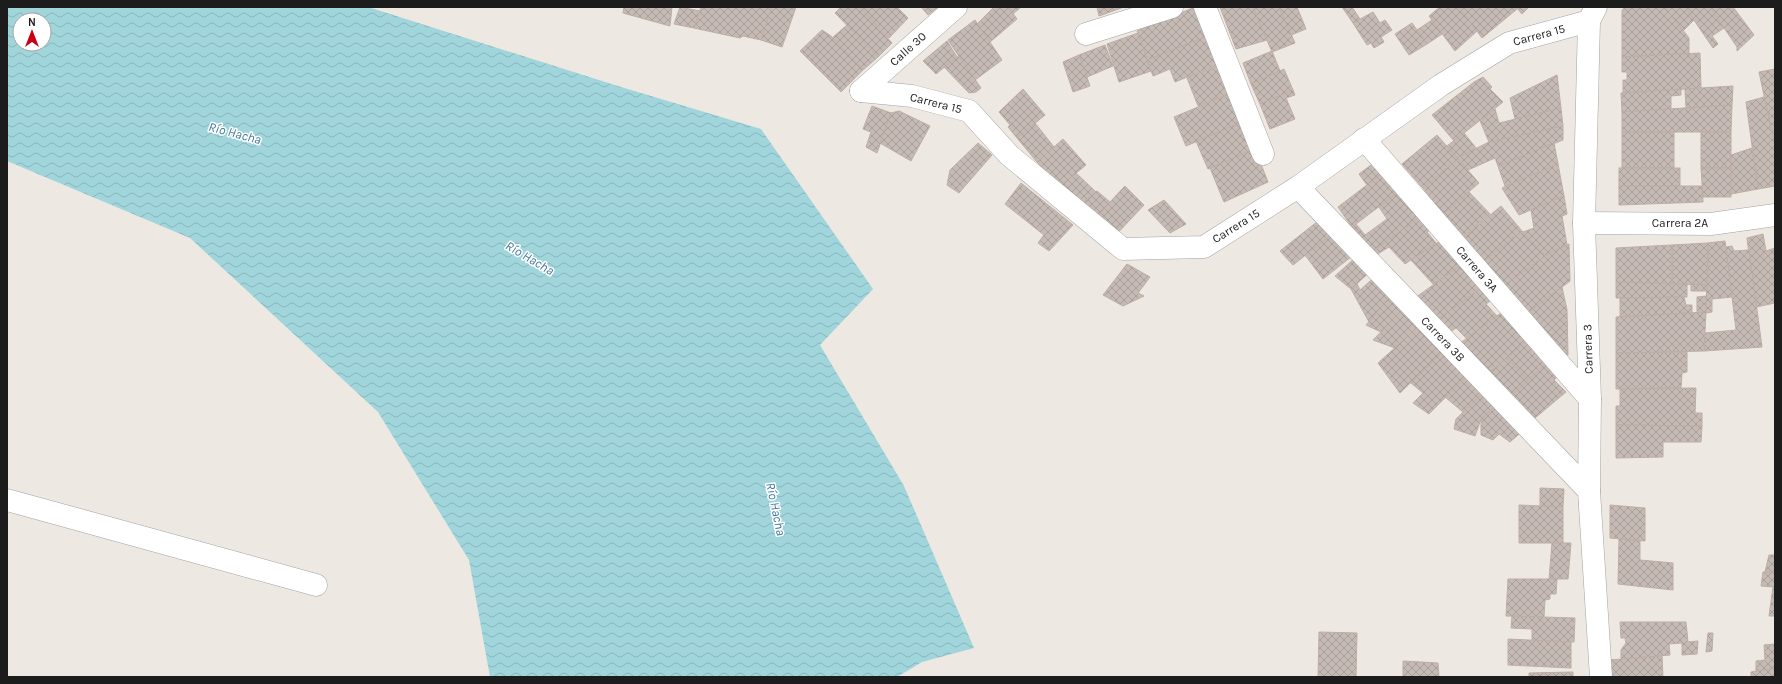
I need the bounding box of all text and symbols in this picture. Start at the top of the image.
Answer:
north arrow [12,12,52,52]
text: N [28,16,36,29]
street label: Carrera 15 [1511,21,1567,49]
street label: Calle 30 [887,29,929,69]
street label: Carrera 15 [908,90,964,116]
water label: Río Hacha [207,119,263,147]
street label: Carrera 15 [1210,206,1263,246]
street label: Carrera 2A [1652,216,1708,230]
water label: Río Hacha [503,238,557,279]
street label: Carrera 3A [1453,243,1501,295]
street label: Carrera 3B [1418,314,1468,364]
street label: Carrera 3 [1580,324,1596,374]
water label: Río Hacha [763,481,789,537]

